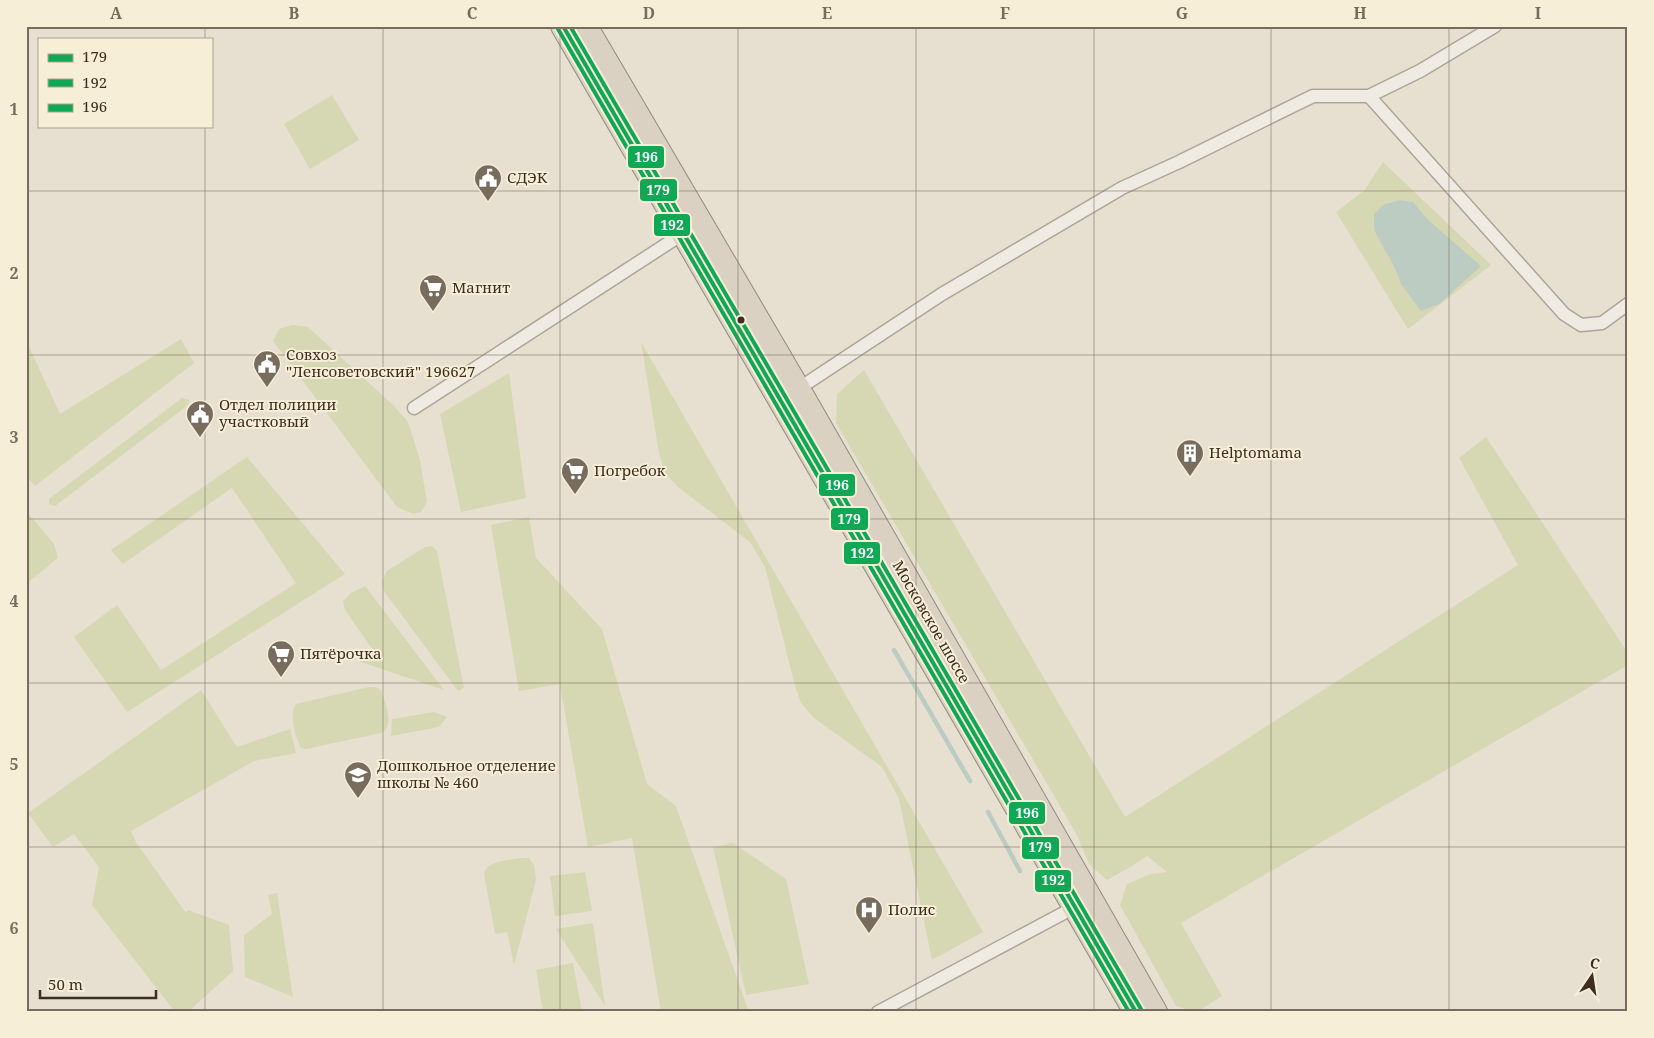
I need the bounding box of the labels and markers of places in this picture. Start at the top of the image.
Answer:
public building icon: СДЭК [473,163,503,202]
place label: СДЭК [507,167,548,187]
supermarket icon: Магнит [418,273,448,312]
place label: Магнит [452,277,510,297]
unlabelled marker [736,315,746,325]
place label: Совхоз "Ленсоветовский" 196627 [286,344,475,381]
public building icon: Совхоз "Ленсоветовский" 196627 [252,349,282,388]
place label: Отдел полиции участковый [219,394,336,431]
public building icon: Отдел полиции участковый [185,399,215,438]
building icon: Helptomama [1175,438,1205,477]
place label: Helptomama [1209,442,1302,462]
supermarket icon: Погребок [560,456,590,495]
place label: Погребок [594,460,666,480]
supermarket icon: Пятёрочка [266,639,296,678]
place label: Пятёрочка [300,643,381,663]
place label: Дошкольное отделение школы № 460 [377,755,556,792]
school or university icon: Дошкольное отделение школы № 460 [343,760,373,799]
hospital icon: Полис [854,895,884,934]
place label: Полис [888,899,935,919]

